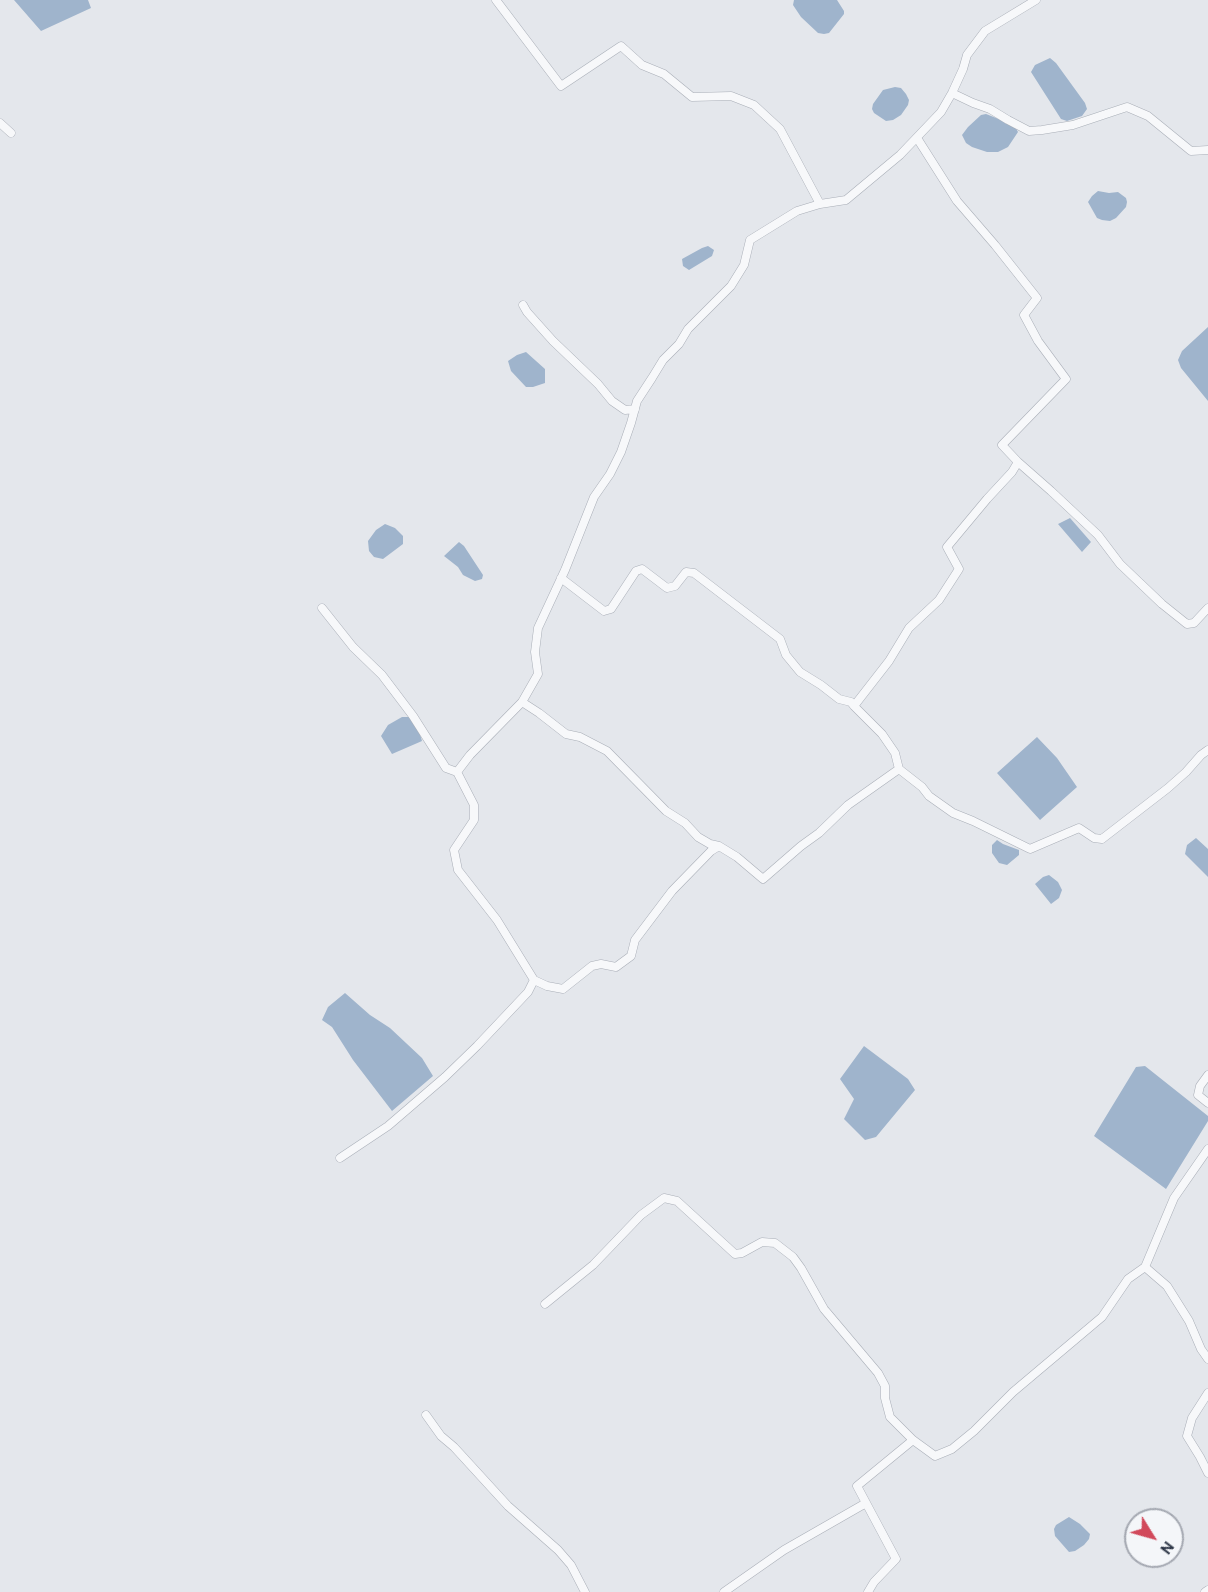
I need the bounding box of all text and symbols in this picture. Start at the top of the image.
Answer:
north arrow [1124,1508,1184,1568]
text: N [1156,1538,1178,1558]

